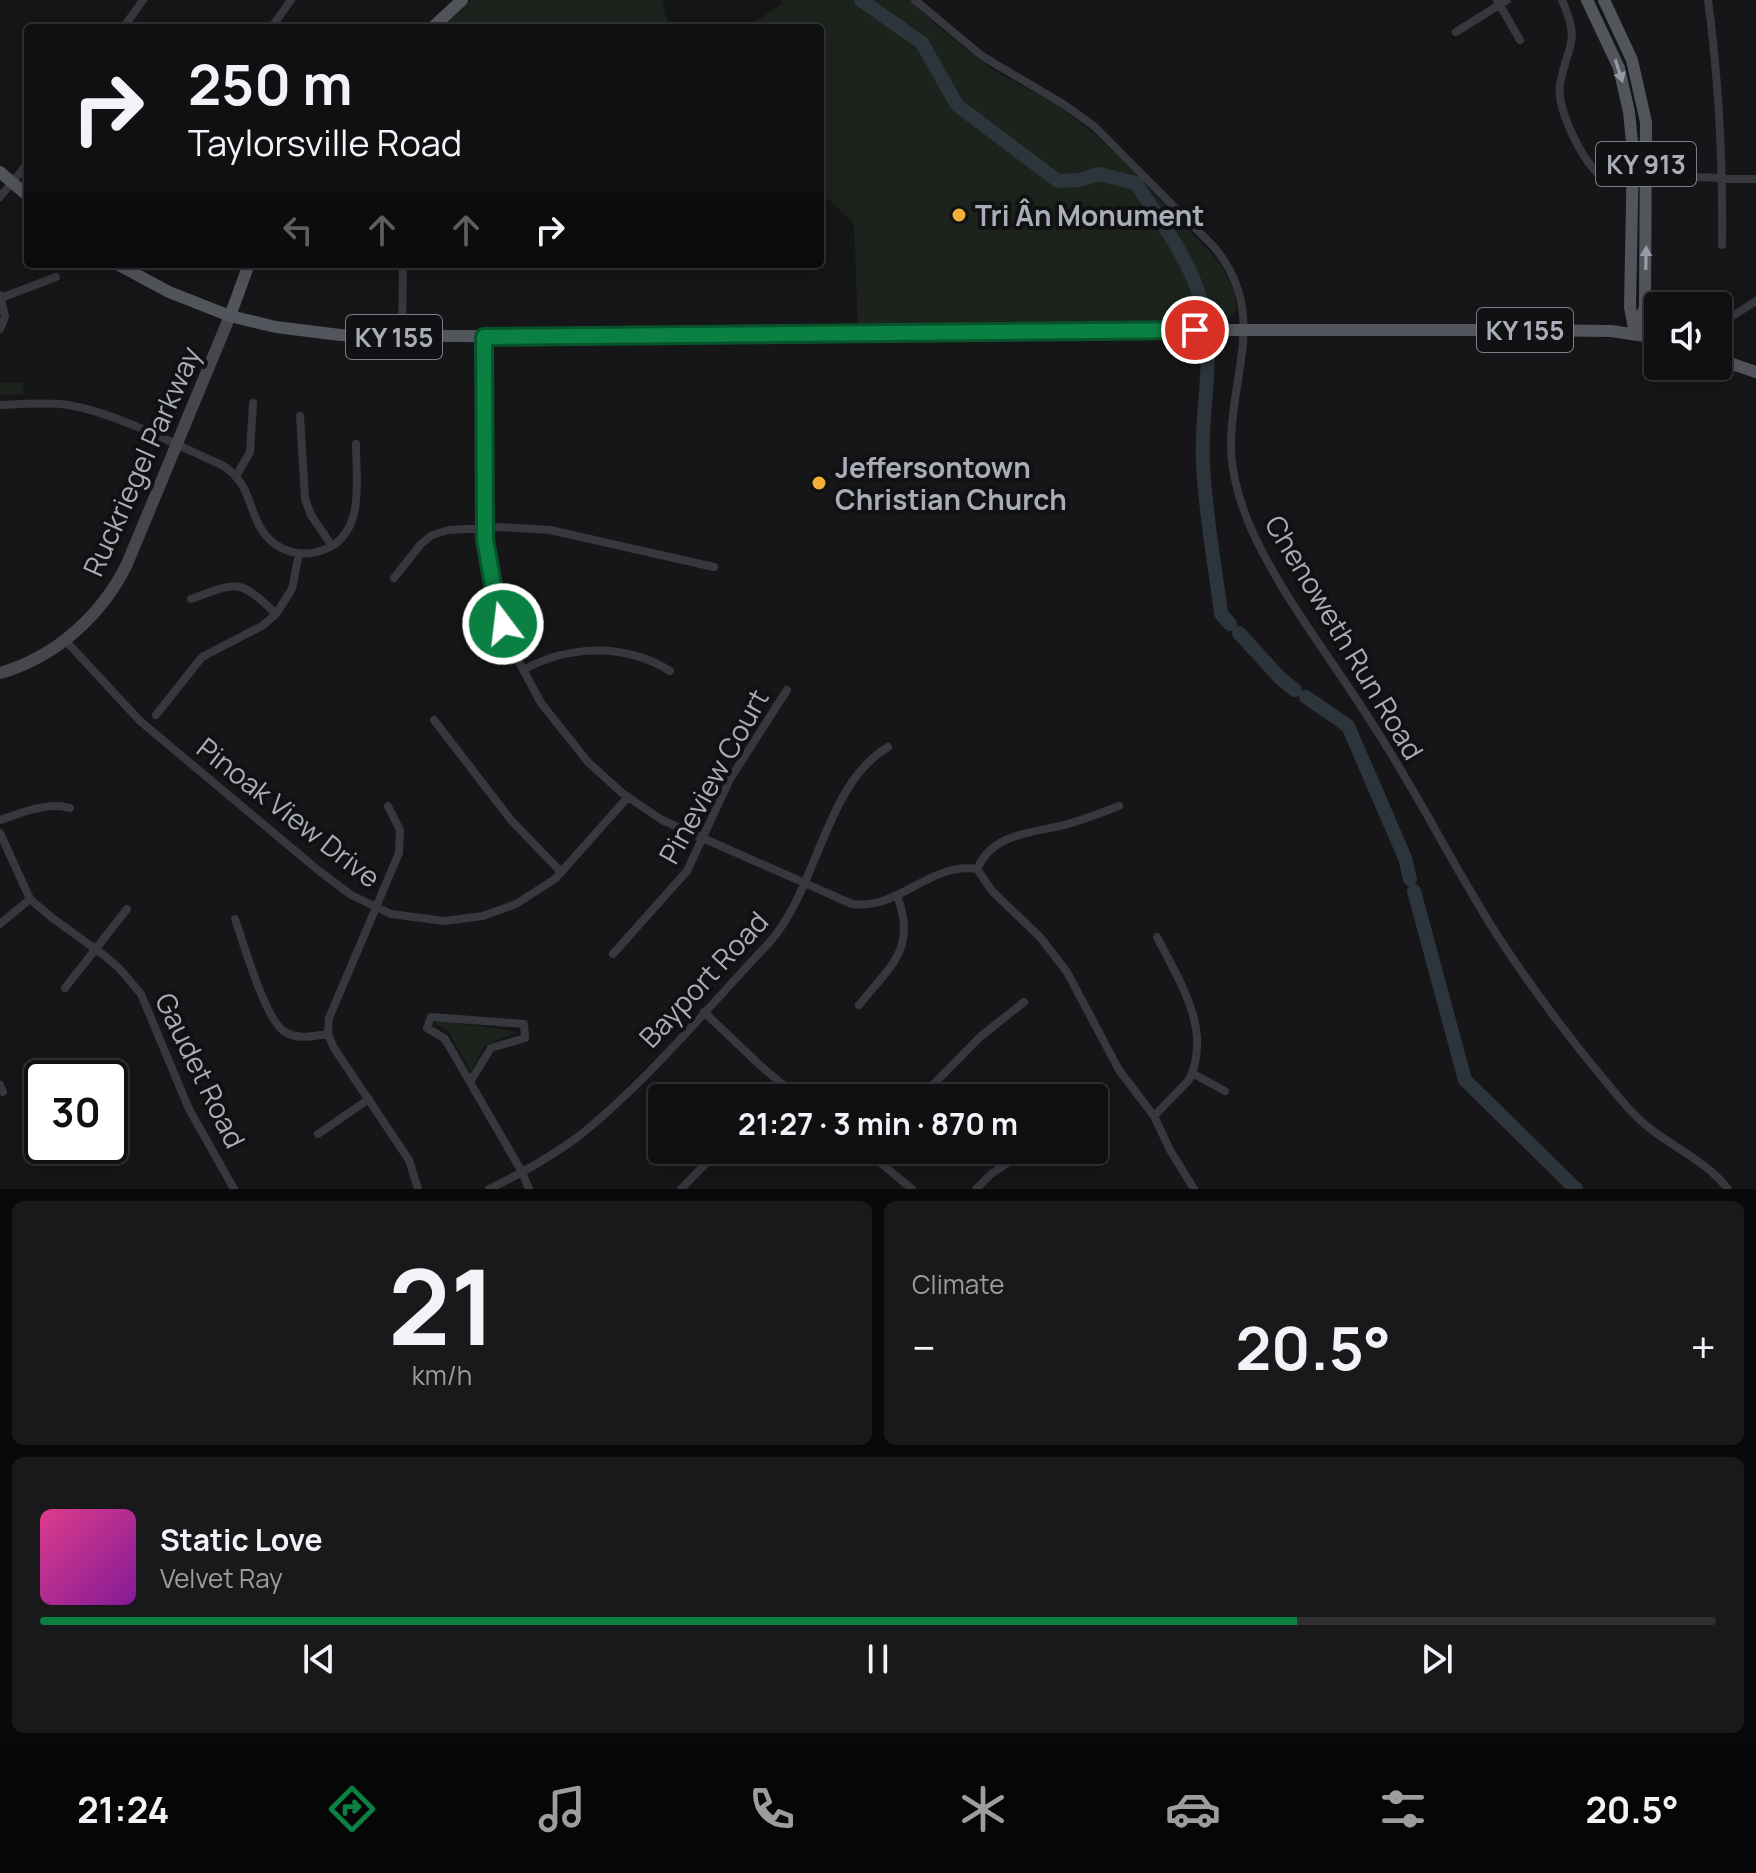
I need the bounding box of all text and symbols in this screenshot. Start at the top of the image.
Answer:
text: 250 m [188,45,353,122]
icon: right [56,56,160,160]
one-way arrow [1613,59,1626,83]
text: Taylorsville Road [188,118,462,167]
road number: KY 913 [1596,142,1696,186]
place label: Tri Ân Monument [975,196,1204,234]
marker: Tri Ân Monument [950,206,968,224]
icon: left [276,208,320,252]
icon: ahead [360,208,404,252]
icon: ahead [444,208,488,252]
icon: right [528,208,572,252]
one-way arrow [1640,245,1652,270]
map controls [1644,292,1732,380]
button: sound [1644,292,1732,380]
pin [1161,296,1229,364]
icon: arrive [1173,308,1217,352]
road number: KY 155 [1477,308,1573,352]
road number: KY 155 [346,315,442,359]
street label: Ruckriegel Parkway [73,340,209,582]
place label: Jeffersontown Christian Church [835,448,1067,518]
marker: Jeffersontown Christian Church [810,474,828,492]
street label: Chenoweth Run Road [1257,508,1433,766]
position arrow [461,582,545,666]
street label: Pineview Court [649,682,777,870]
street label: Pinoak View Drive [190,728,388,896]
street label: Bayport Road [630,903,776,1055]
street label: Gaudet Road [147,986,255,1154]
speed limit sign: 30 [24,1060,128,1164]
text: 21:27 · 3 min · 870 m [738,1103,1018,1144]
text: 21 [388,1234,496,1376]
text: Climate [912,1266,1004,1302]
text: 20.5° [1235,1306,1391,1388]
text: − [912,1317,936,1377]
text: + [1691,1317,1716,1377]
text: km/h [412,1357,472,1393]
text: Static Love [160,1519,323,1560]
text: Velvet Ray [160,1560,283,1596]
icon: previous [297,1637,341,1681]
icon: pause [856,1637,900,1681]
icon: next [1415,1637,1459,1681]
icon: directions [324,1781,380,1837]
icon: music [534,1781,590,1837]
icon: phone [744,1781,800,1837]
icon: climate [955,1781,1011,1837]
icon: car [1165,1781,1221,1837]
icon: filters [1375,1781,1431,1837]
text: 21:24 [77,1785,169,1834]
text: 20.5° [1585,1785,1679,1834]

